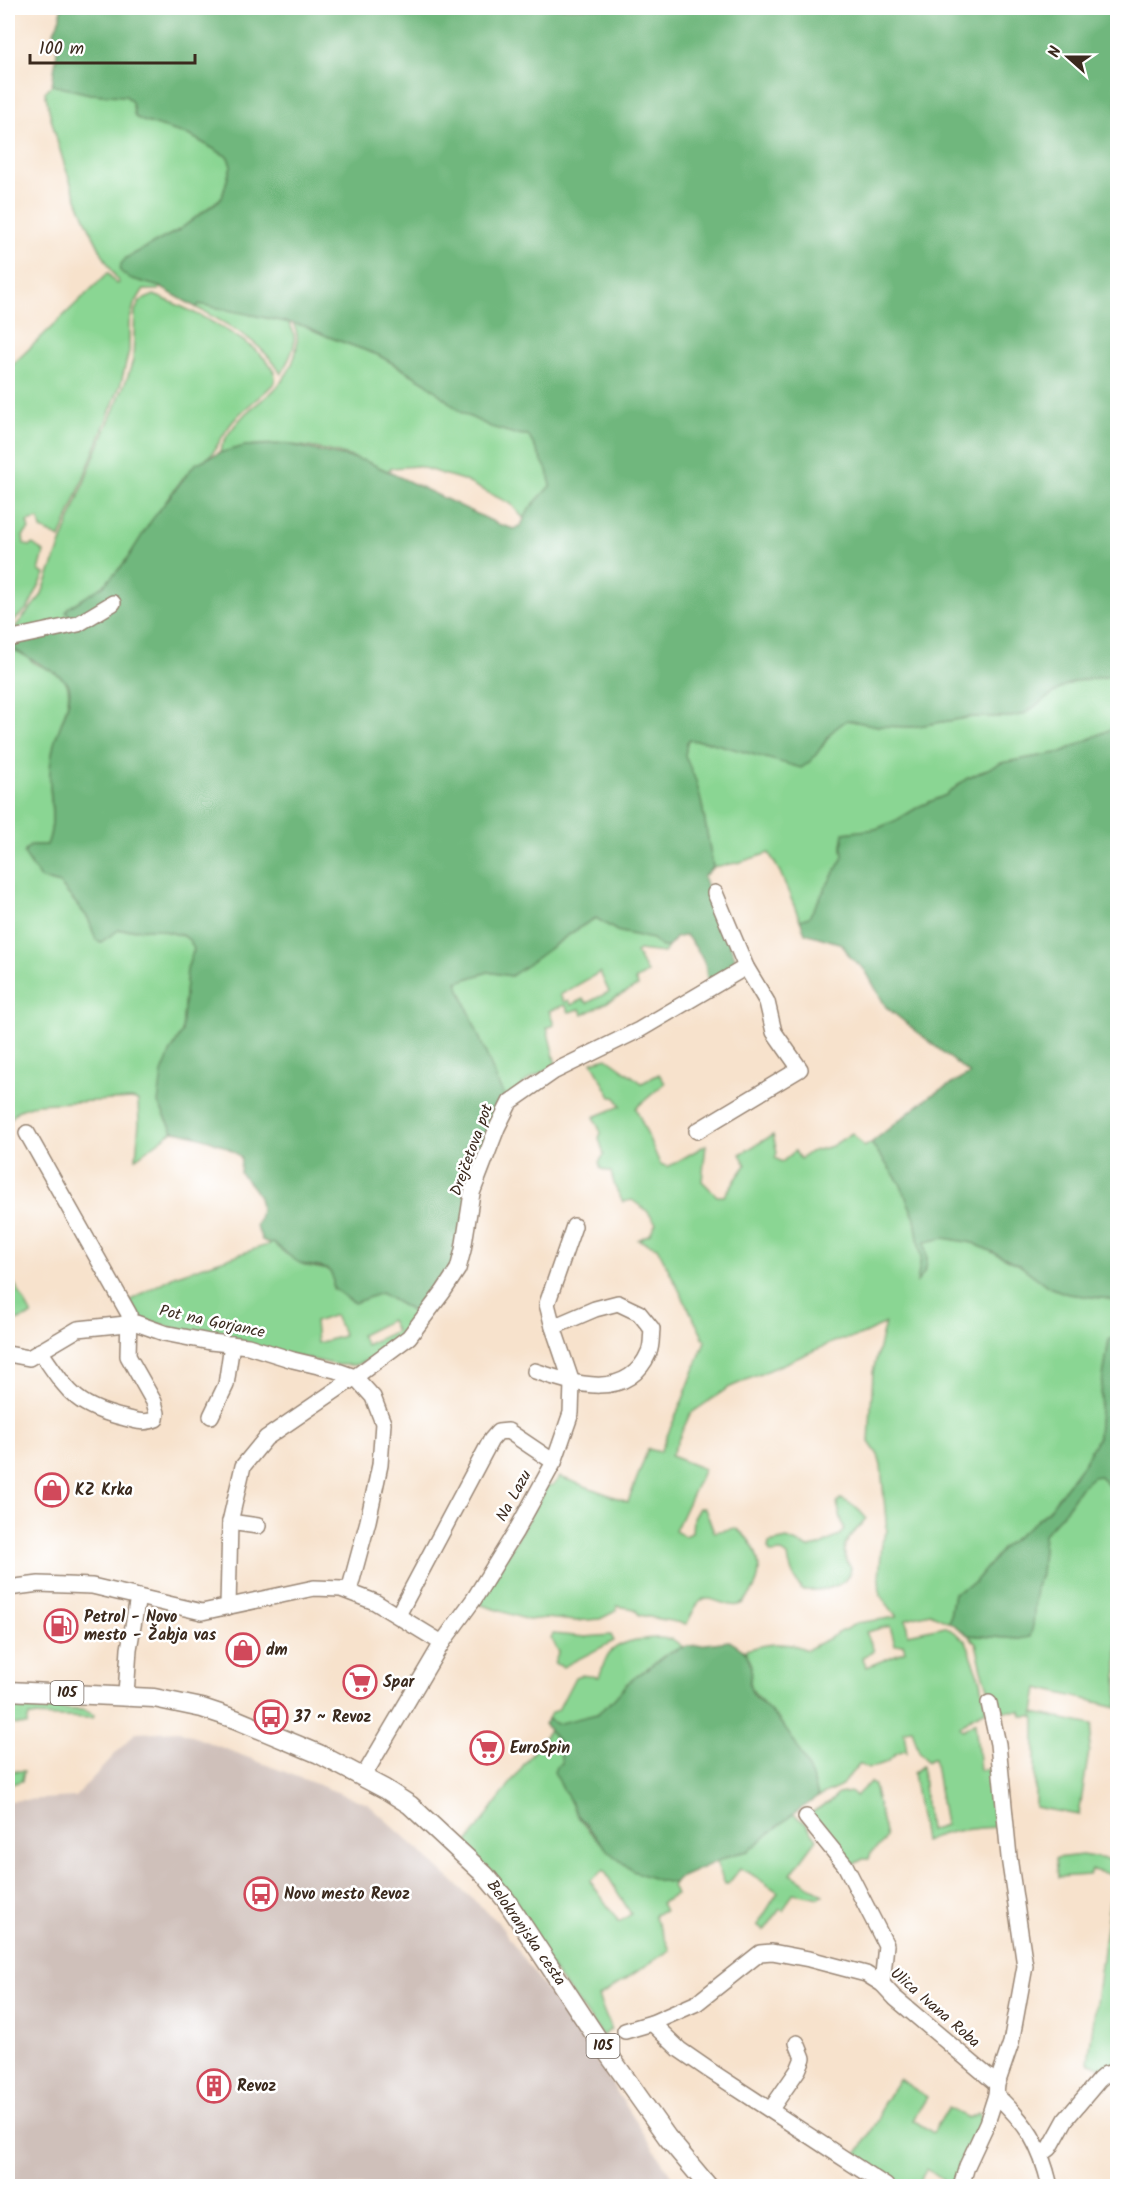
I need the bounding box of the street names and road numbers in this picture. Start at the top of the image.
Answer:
street label: Drejčetova pot [444,1100,501,1200]
street label: Pot na Gorjance [157,1299,267,1345]
street label: Na Lazu [490,1465,539,1526]
road number: 105 [50,1681,84,1705]
street label: Belokranjska cesta [480,1875,572,1991]
street label: Ulica Ivana Roba [884,1962,986,2054]
road number: 105 [586,2034,620,2058]

